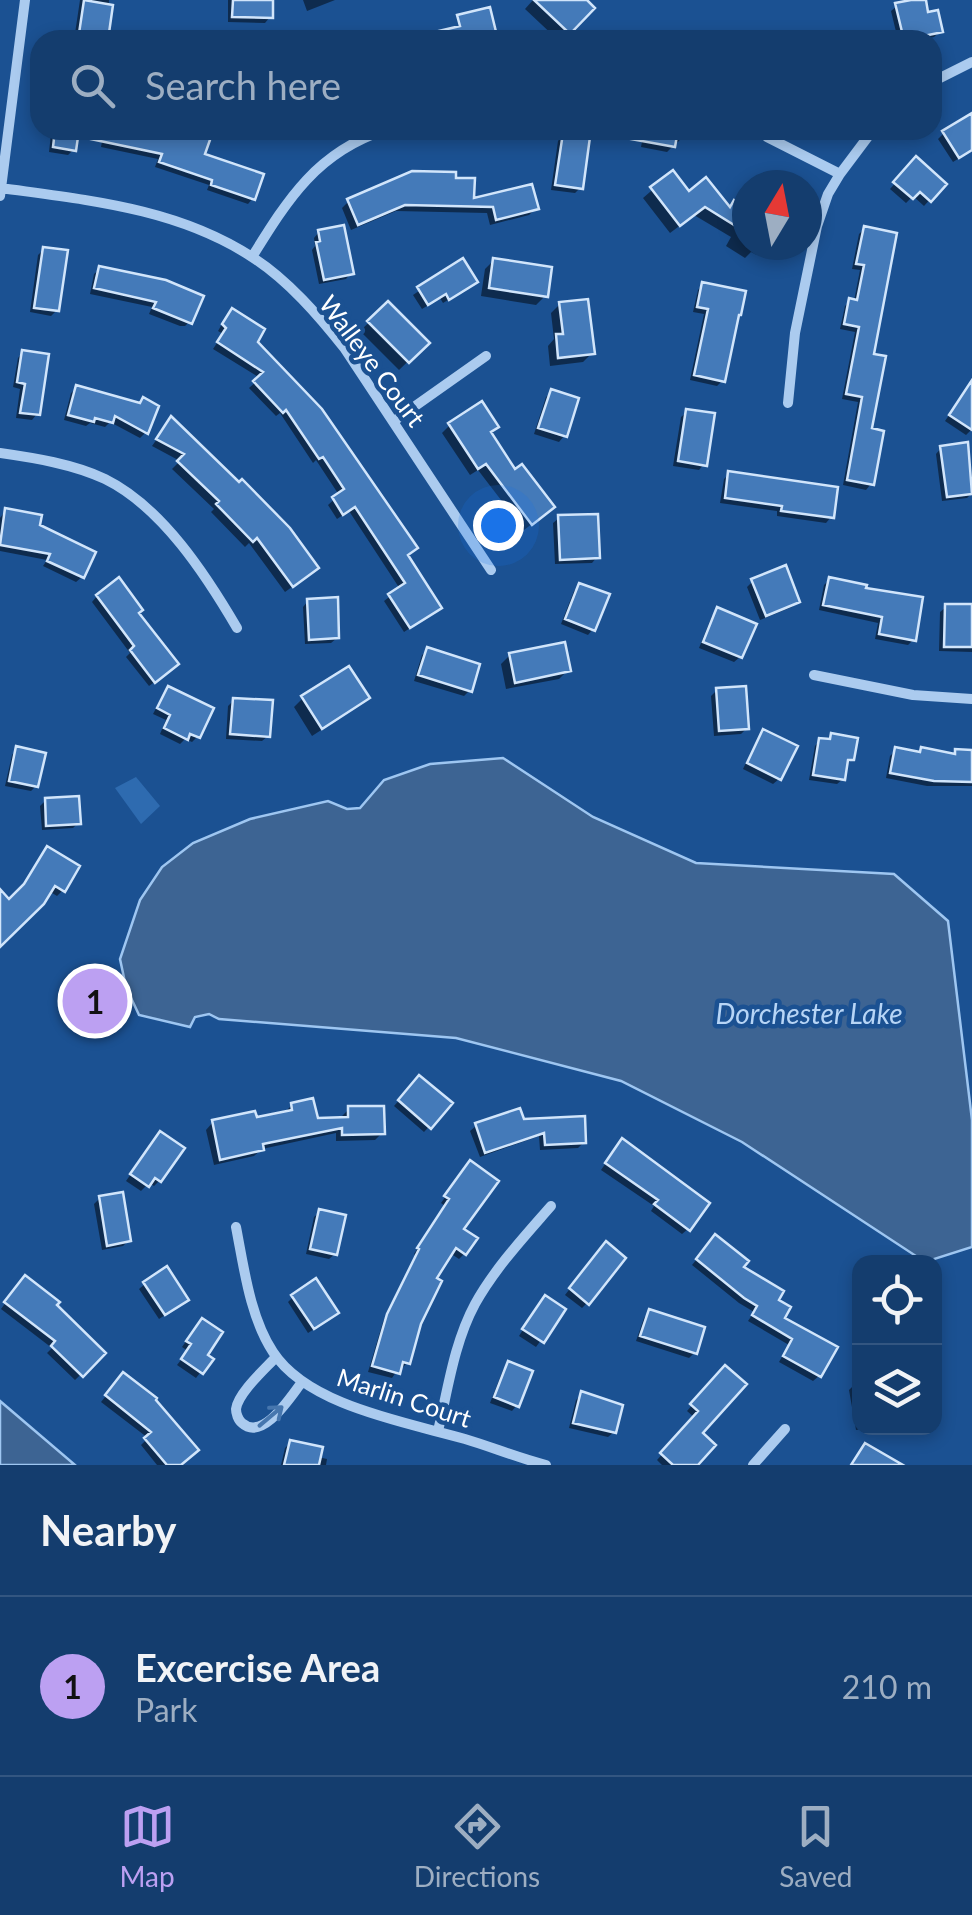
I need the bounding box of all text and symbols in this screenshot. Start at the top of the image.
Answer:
search box [30,30,942,140]
icon: search [65,58,120,113]
text: Search here [145,62,341,108]
north arrow [732,170,822,260]
street label: Walleye Court [314,289,432,432]
your location [473,500,524,551]
pin: 1 [62,964,128,1038]
water label: Dorchester Lake [715,996,903,1030]
map controls [852,1255,942,1435]
button: locate [852,1255,942,1345]
button: layers [852,1345,942,1435]
street label: Marlin Court [333,1361,475,1433]
one-way arrow [258,1405,283,1428]
text: Nearby [40,1505,177,1555]
text: Excercise Area [135,1644,380,1690]
text: 1 [63,1667,82,1706]
text: 210 m [842,1667,932,1706]
text: Park [135,1690,198,1729]
tab: Map [120,1799,175,1893]
tab: Directions [414,1799,540,1893]
tab: Saved [779,1799,852,1893]

